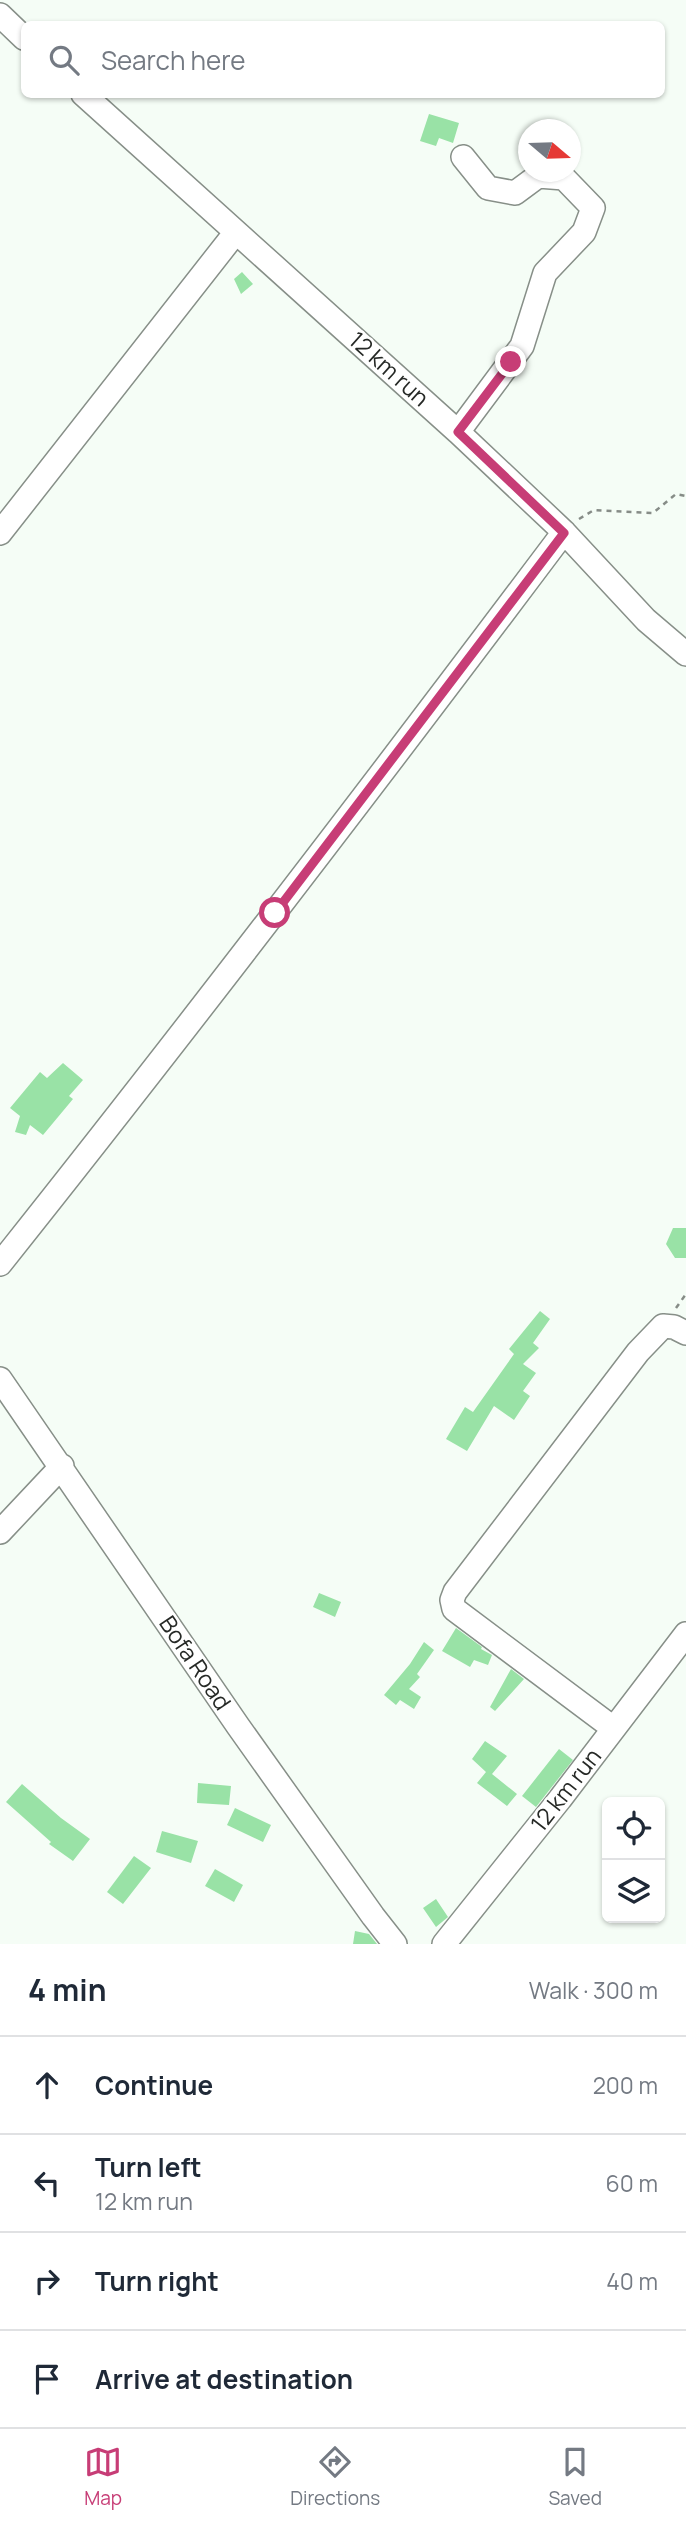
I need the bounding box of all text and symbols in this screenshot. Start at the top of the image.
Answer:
search box [21,21,665,98]
icon: search [45,41,83,79]
text: Search here [101,42,246,78]
north arrow [518,119,581,182]
street label: 12 km run [343,324,437,413]
route end [495,346,526,377]
route start [259,897,290,928]
street label: Bofa Road [153,1609,239,1716]
street label: 12 km run [522,1741,608,1838]
map controls [602,1797,665,1923]
button: locate [602,1797,665,1860]
button: layers [602,1860,665,1923]
text: 4 min [28,1969,106,2010]
text: Walk · 300 m [529,1974,658,2006]
icon: ahead [28,2066,66,2104]
text: Continue [95,2067,213,2103]
text: 200 m [593,2069,658,2101]
text: Turn left [95,2149,202,2185]
icon: left [28,2164,66,2202]
text: 60 m [606,2167,658,2199]
text: 12 km run [95,2185,193,2217]
icon: right [28,2262,66,2300]
text: Turn right [95,2263,219,2299]
text: 40 m [606,2265,658,2297]
icon: arrive [28,2360,66,2398]
text: Arrive at destination [95,2361,353,2397]
tab: Map [84,2443,122,2511]
tab: Directions [290,2443,380,2511]
tab: Saved [548,2443,602,2511]

